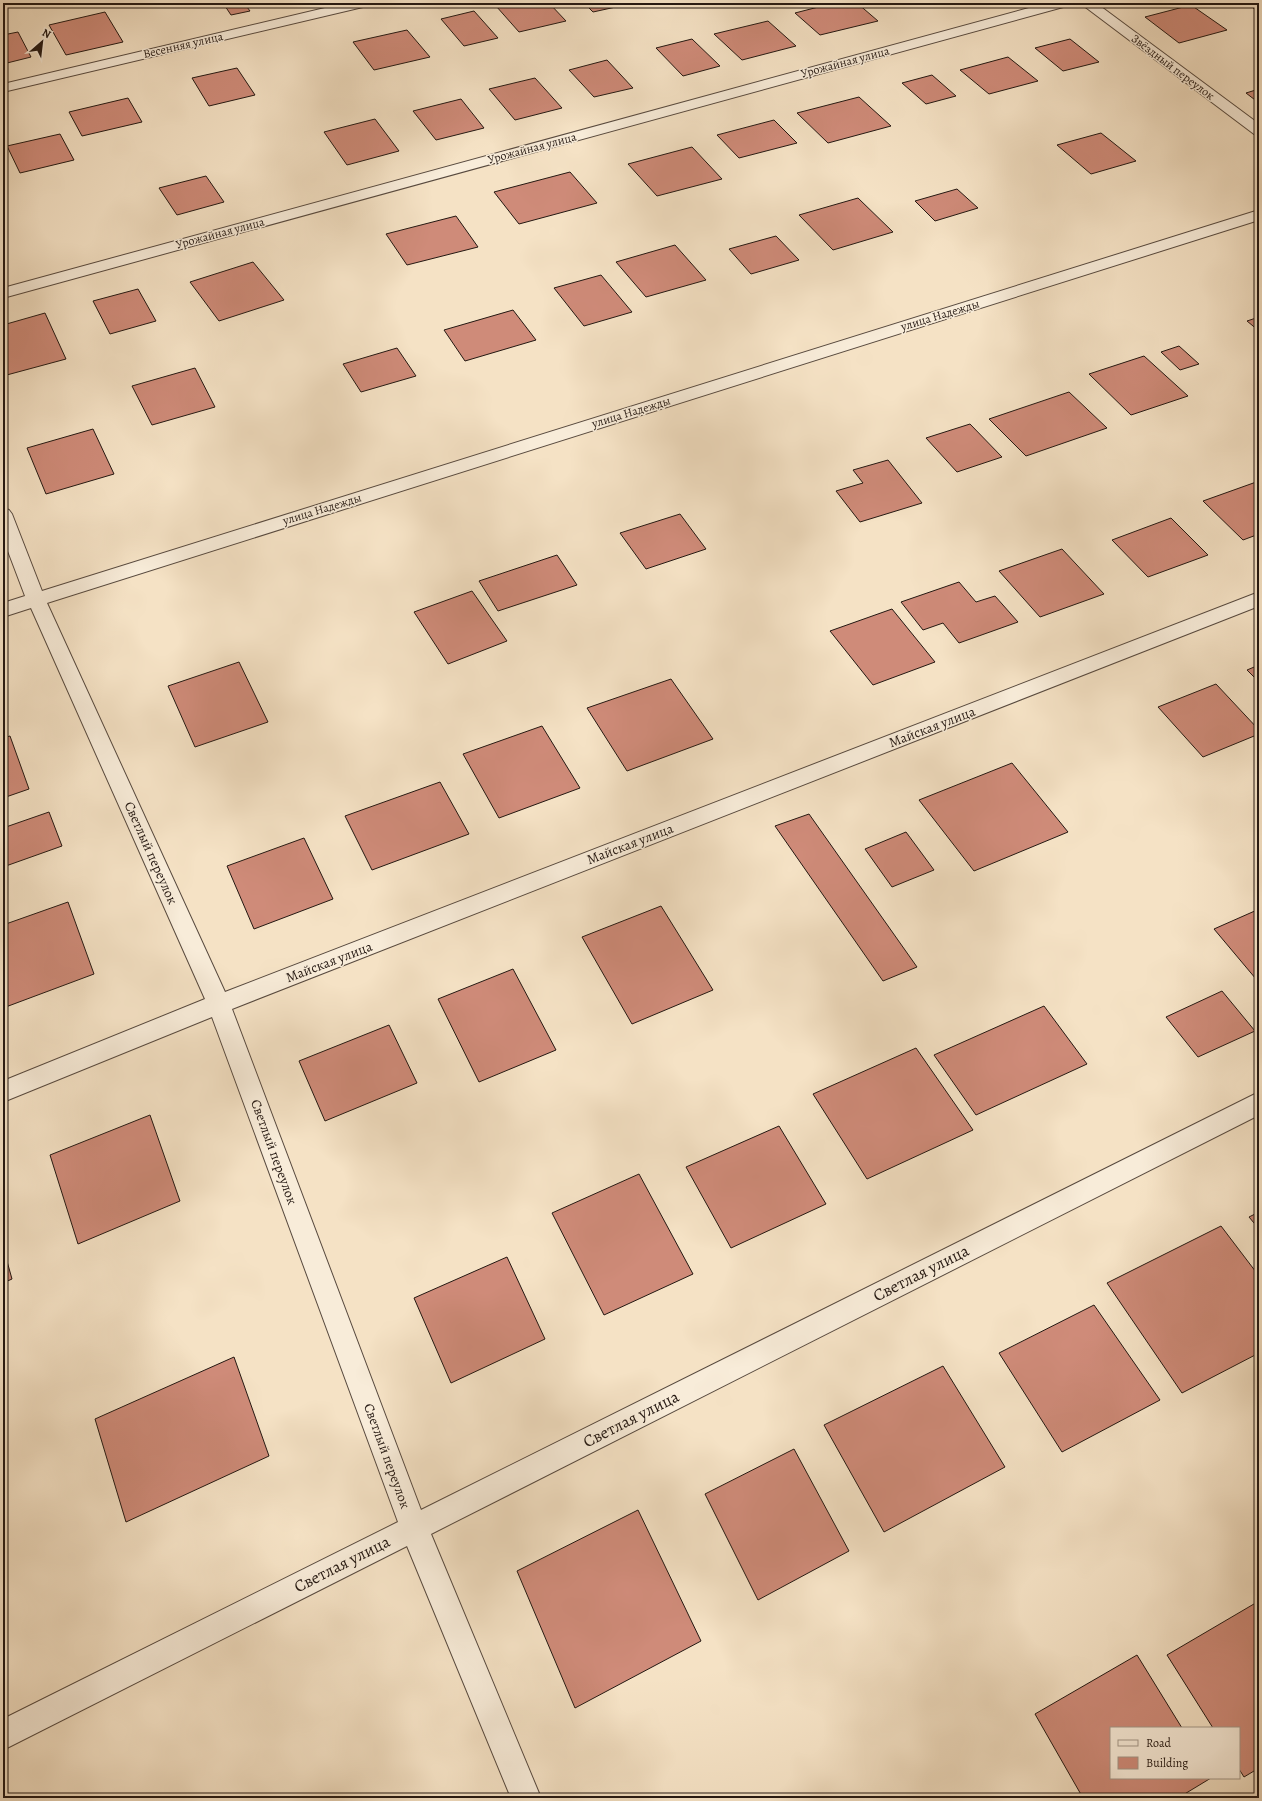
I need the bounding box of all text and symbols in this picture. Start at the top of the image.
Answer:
north arrow [22,22,62,62]
text: N [39,25,54,42]
street label: Весенняя улица [141,28,225,62]
street label: Звёздный переулок [1128,30,1218,104]
street label: Урожайная улица [799,42,892,82]
street label: Урожайная улица [486,128,579,168]
street label: Урожайная улица [174,213,267,253]
street label: улица Надежды [898,295,981,335]
street label: улица Надежды [589,392,672,432]
street label: улица Надежды [280,489,363,529]
street label: Майская улица [886,702,978,752]
street label: Светлый переулок [120,799,182,907]
street label: Майская улица [584,819,676,869]
street label: Майская улица [283,937,375,987]
street label: Светлый переулок [246,1097,302,1207]
street label: Светлая улица [869,1239,973,1307]
street label: Светлая улица [579,1385,683,1453]
street label: Светлый переулок [359,1401,415,1511]
street label: Светлая улица [290,1530,394,1598]
legend [1110,1727,1240,1779]
text: Road [1146,1735,1172,1751]
text: Building [1146,1755,1188,1771]

